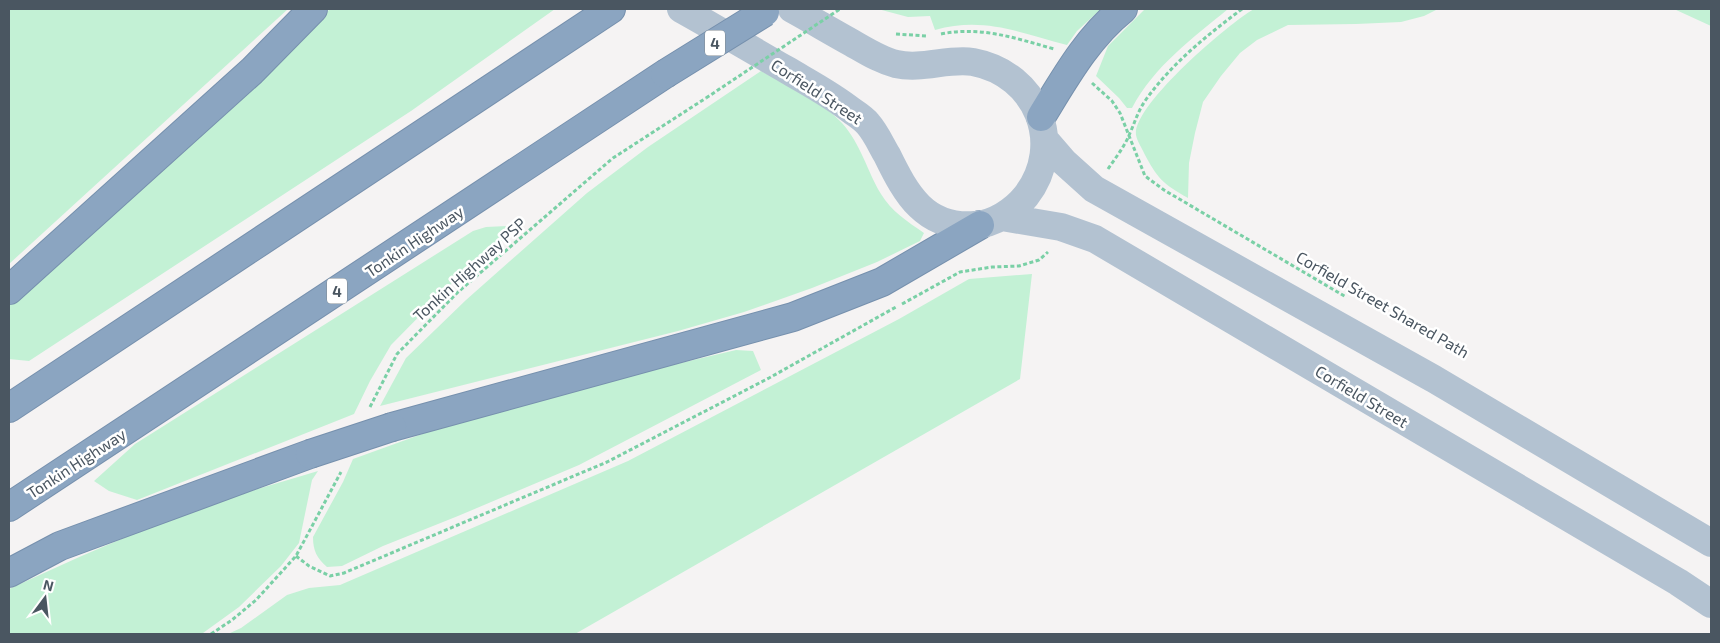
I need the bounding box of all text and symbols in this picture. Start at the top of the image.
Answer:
road number: 4 [705,30,725,56]
street label: Corfield Street [768,54,866,128]
street label: Tonkin Highway [361,201,467,281]
street label: Tonkin Highway PSP [409,213,529,325]
street label: Corfield Street Shared Path [1293,247,1473,361]
road number: 4 [327,278,347,304]
street label: Corfield Street [1312,361,1412,431]
street label: Tonkin Highway [23,424,129,502]
north arrow [20,573,70,623]
text: N [41,575,56,594]

